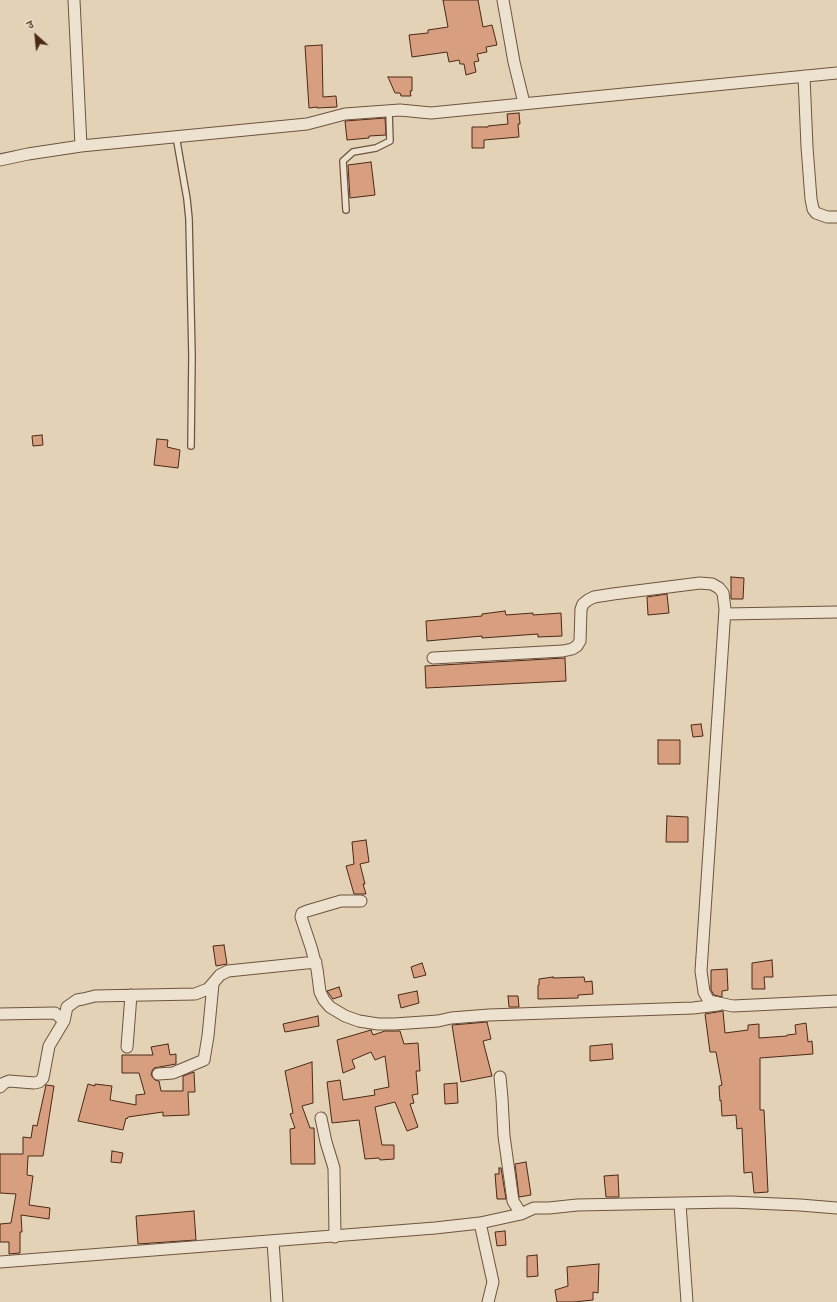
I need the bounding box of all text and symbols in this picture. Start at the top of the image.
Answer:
north arrow [16,16,56,56]
text: उ [24,17,36,33]

